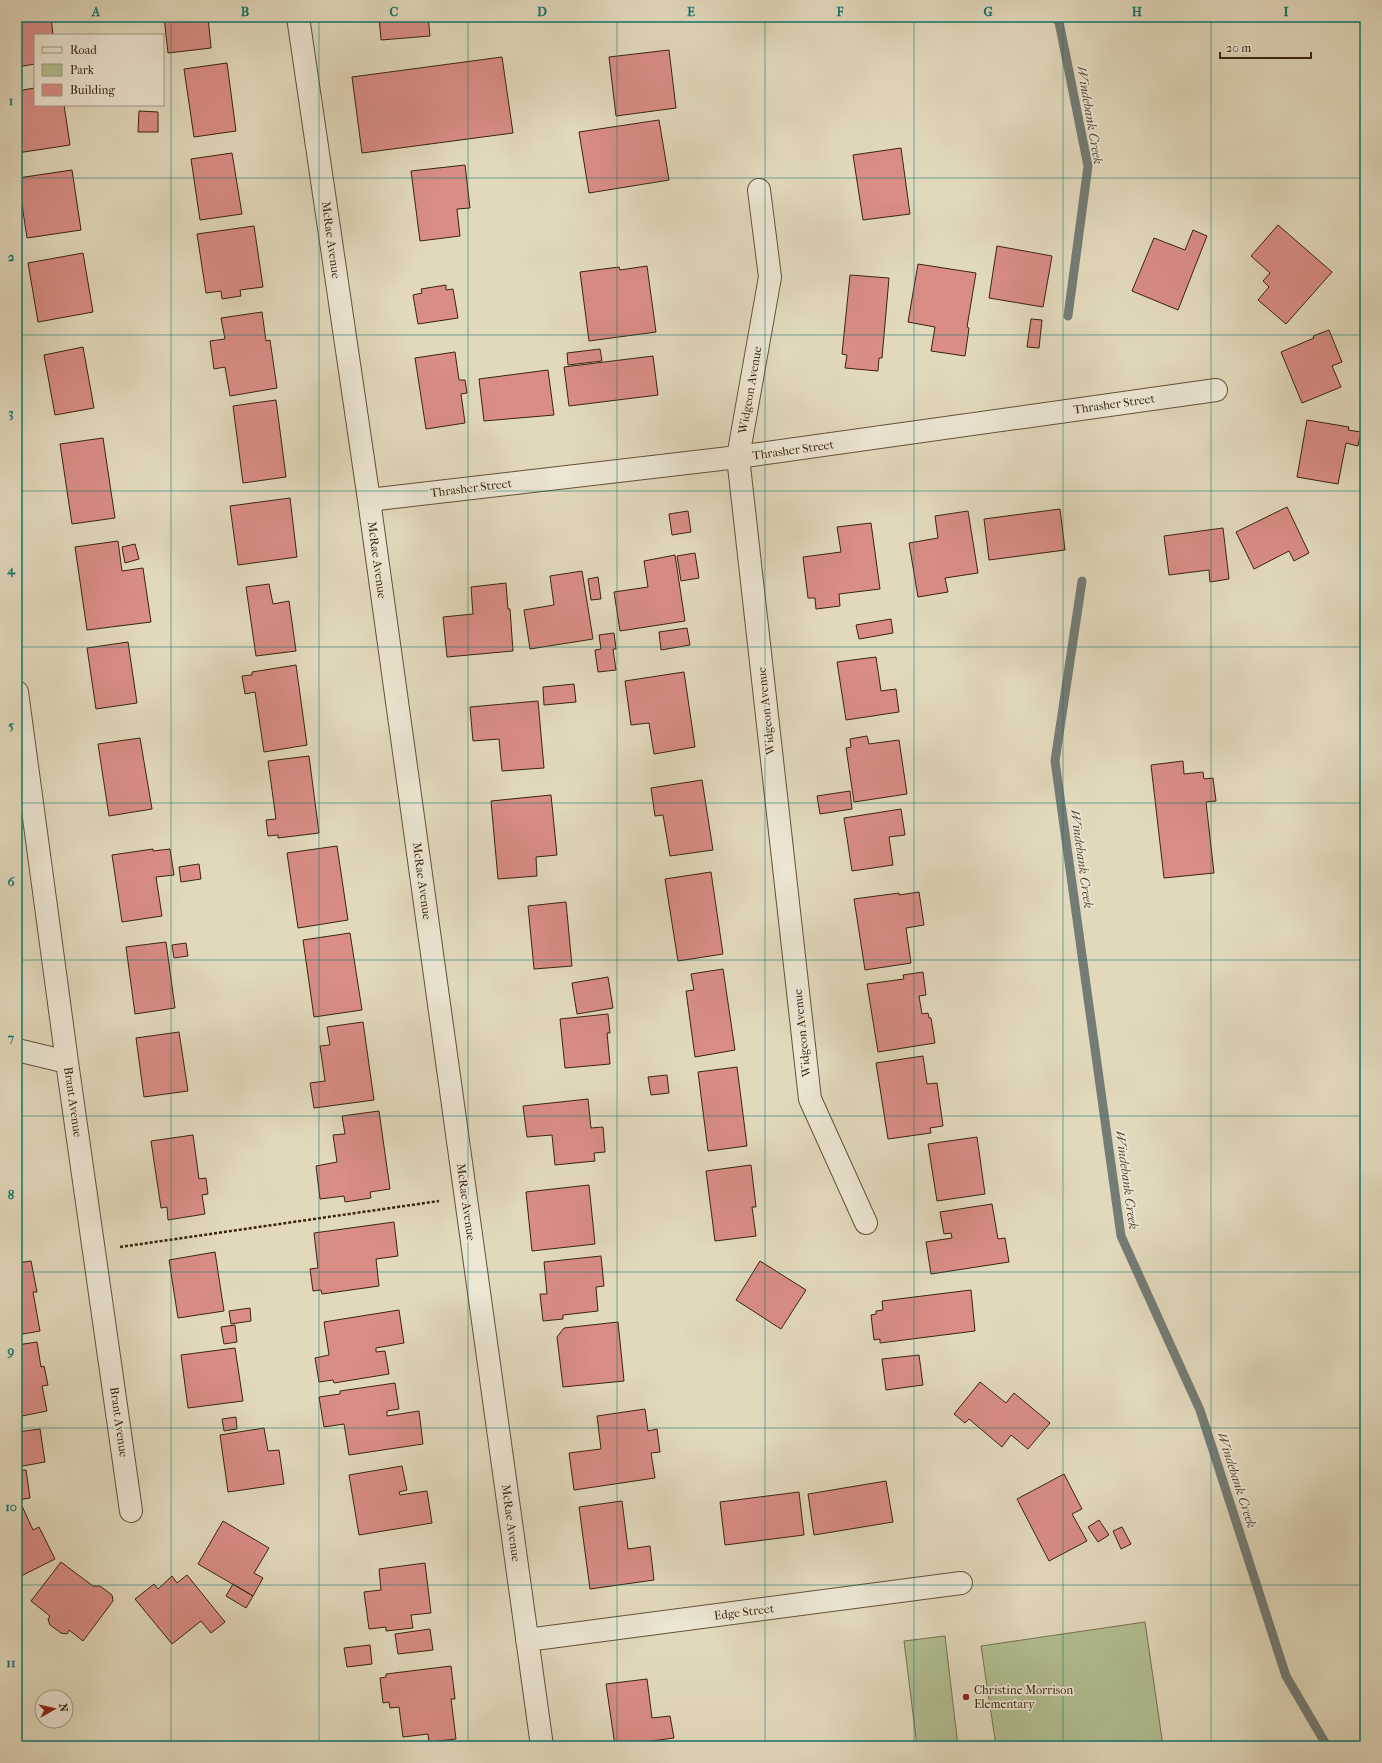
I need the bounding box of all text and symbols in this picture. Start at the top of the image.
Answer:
text: A [91,4,101,19]
text: B [241,4,250,19]
text: C [390,4,399,19]
text: D [537,4,547,19]
text: E [687,4,695,19]
text: F [836,4,844,19]
text: G [983,4,993,19]
text: H [1132,4,1143,19]
text: I [1283,4,1289,19]
legend [34,34,164,106]
scale bar [1220,34,1311,60]
text: 20 m [1226,41,1251,55]
text: Road [70,43,97,57]
text: Park [70,63,95,77]
water label: Windebank Creek [1074,65,1106,166]
text: Building [70,83,115,97]
text: 1 [9,93,14,108]
street label: McRae Avenue [319,201,343,280]
text: 2 [8,249,15,264]
street label: Widgeon Avenue [735,345,765,436]
street label: Thrasher Street [1072,391,1156,417]
text: 3 [8,405,14,421]
street label: Thrasher Street [751,437,835,463]
street label: Thrasher Street [429,476,513,500]
street label: McRae Avenue [365,521,389,600]
text: 4 [6,562,16,578]
street label: Widgeon Avenue [754,666,778,757]
text: 5 [8,718,14,733]
water label: Windebank Creek [1068,809,1096,910]
street label: McRae Avenue [410,842,434,921]
text: 6 [7,874,15,889]
street label: Widgeon Avenue [790,988,814,1079]
text: 7 [7,1030,15,1045]
street label: Brant Avenue [61,1066,85,1138]
water label: Windebank Creek [1113,1130,1141,1231]
street label: McRae Avenue [454,1163,478,1242]
text: 8 [8,1187,15,1202]
text: 9 [7,1343,15,1359]
street label: Brant Avenue [107,1386,131,1458]
water label: Windebank Creek [1214,1430,1260,1530]
street label: McRae Avenue [499,1484,523,1563]
text: 10 [5,1499,17,1514]
street label: Edge Street [713,1601,776,1623]
text: 11 [6,1655,16,1670]
place label: Christine Morrison Elementary [974,1683,1073,1711]
north arrow [34,1689,74,1729]
marker: Christine Morrison Elementary [961,1692,971,1702]
text: N [56,1703,71,1713]

